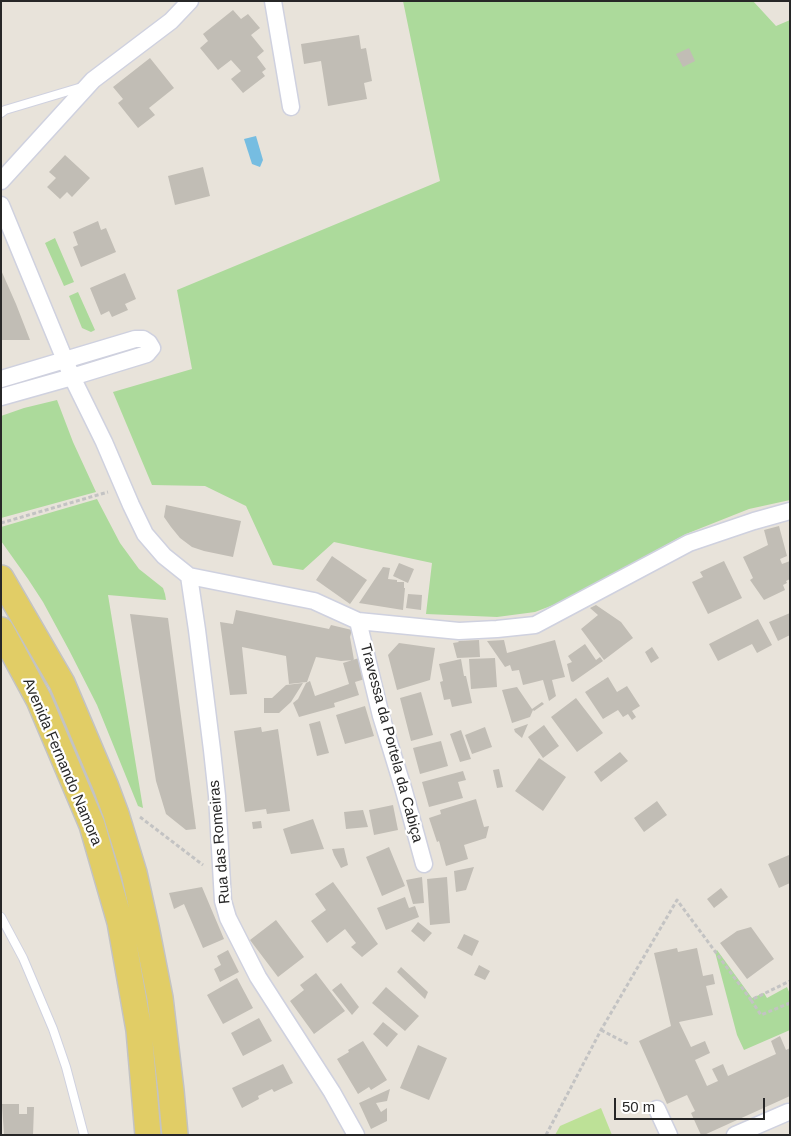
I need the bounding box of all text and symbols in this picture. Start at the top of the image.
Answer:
street label: Travessa da Portela da Cabiça [356,641,426,845]
street label: Avenida Fernando Namora [19,676,105,848]
street label: Rua das Romeiras [206,779,234,905]
scale bar [616,1088,767,1120]
text: 50 m [622,1098,655,1115]

